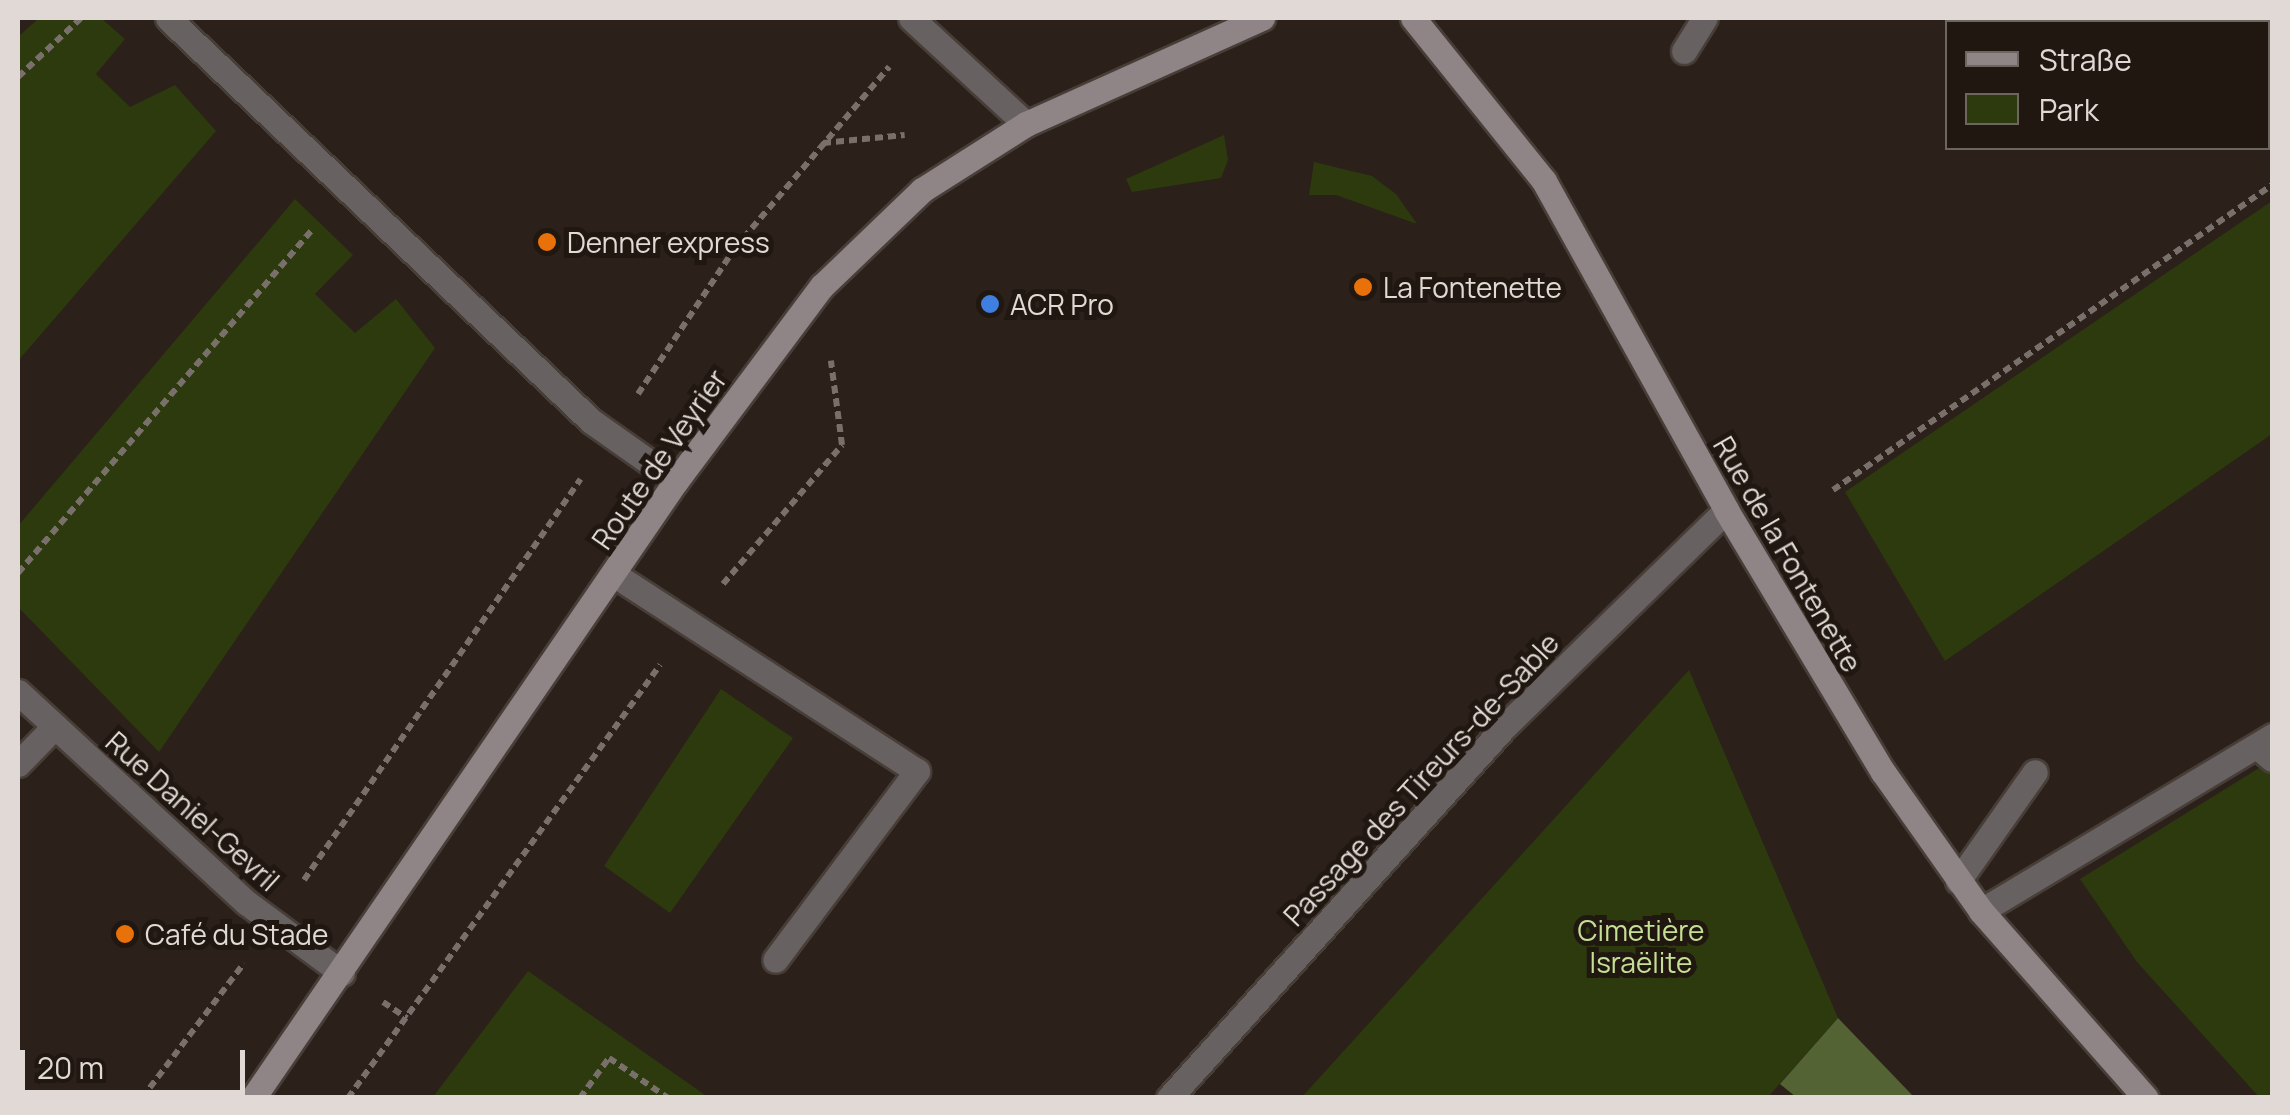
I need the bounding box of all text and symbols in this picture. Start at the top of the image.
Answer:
legend [1945,20,2270,150]
text: Straße [2039,39,2132,80]
text: Park [2039,89,2099,130]
place label: Denner express [567,225,770,259]
marker: Denner express [536,231,558,253]
place label: La Fontenette [1383,270,1562,304]
marker: La Fontenette [1352,276,1374,298]
place label: ACR Pro [1010,287,1114,321]
marker: ACR Pro [979,293,1001,315]
street label: Route de Veyrier [585,363,733,555]
street label: Rue de la Fontenette [1707,430,1869,678]
street label: Passage des Tireurs-de-Sable [1277,626,1565,932]
street label: Rue Daniel-Gevril [99,724,287,898]
park label: Cimetière Israëlite [1578,913,1704,979]
place label: Café du Stade [145,917,328,951]
marker: Café du Stade [114,923,136,945]
scale bar [25,1030,250,1092]
text: 20 m [37,1047,104,1088]

